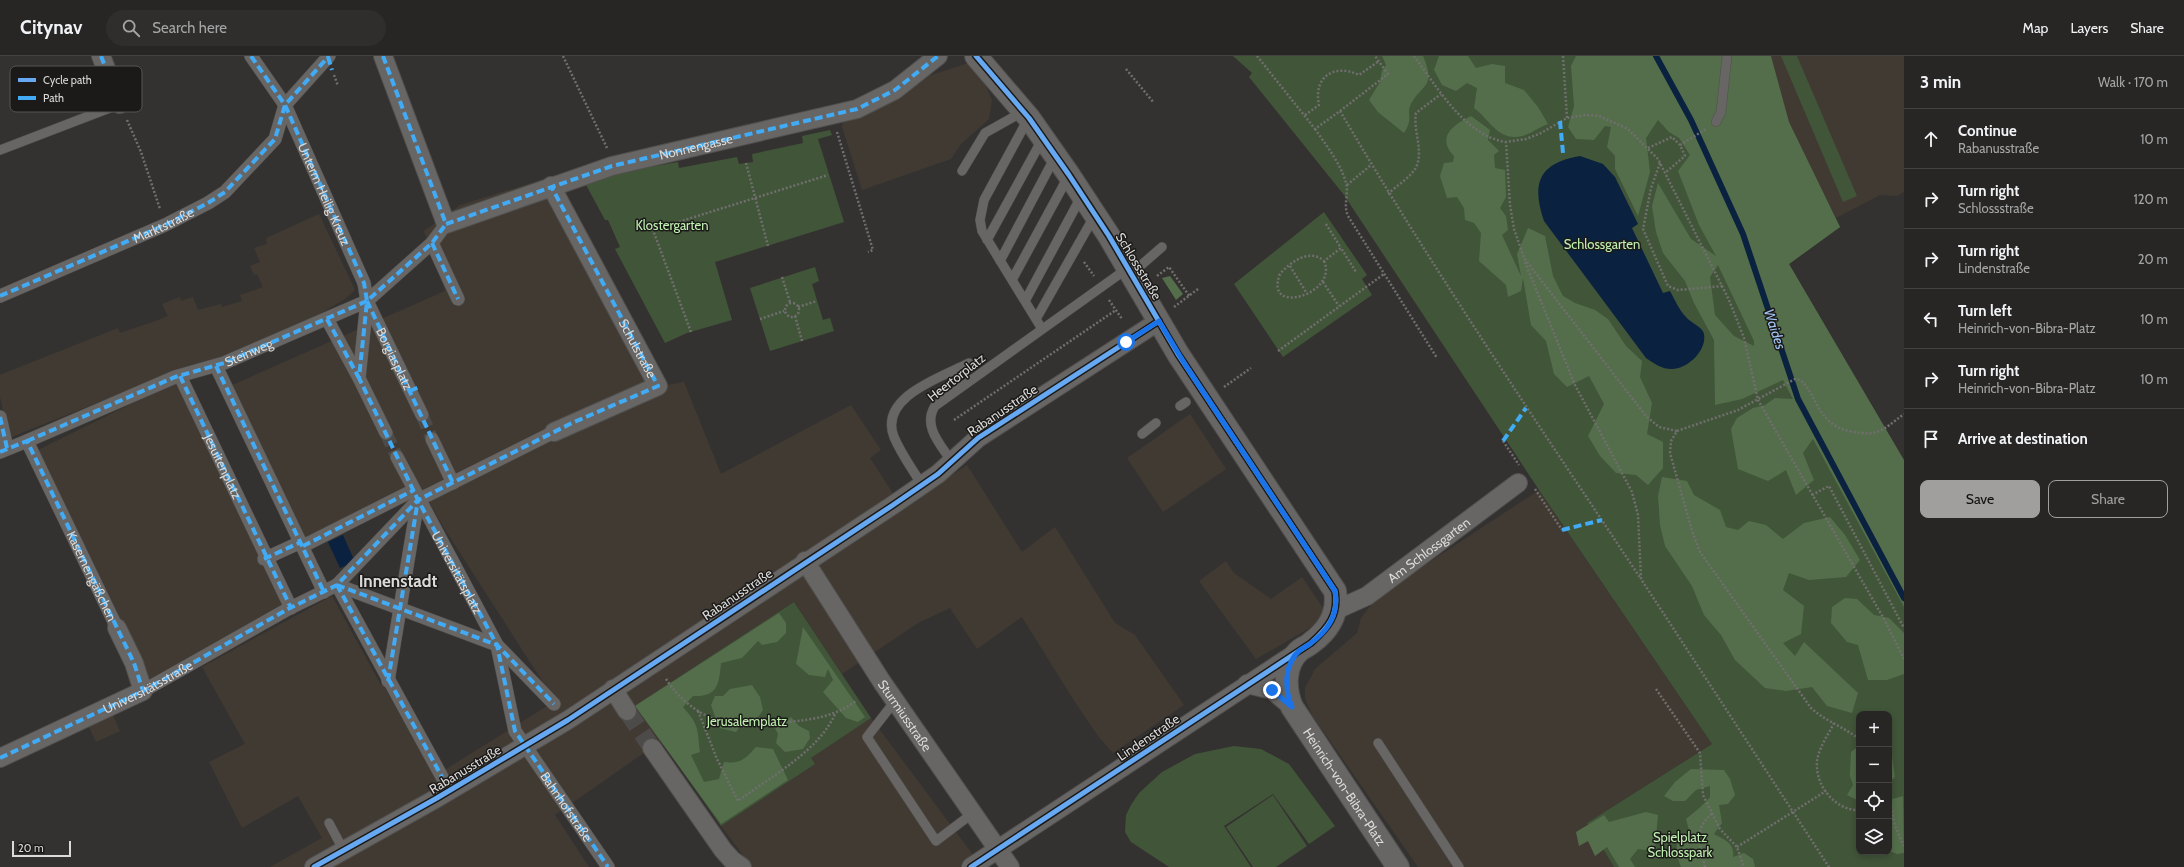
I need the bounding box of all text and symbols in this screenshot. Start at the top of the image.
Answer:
search box [106,10,386,46]
text: Citynav [20,16,82,39]
icon: search [120,17,142,39]
text: Search here [152,19,227,37]
text: Map [2023,19,2048,37]
text: Layers [2070,19,2108,37]
text: Share [2130,19,2164,37]
legend [10,66,142,112]
text: 3 min [1920,72,1961,92]
text: Cycle path [43,73,92,87]
text: Walk · 170 m [2098,74,2168,90]
text: Path [43,91,64,105]
text: Continue [1958,122,2017,140]
icon: ahead [1920,128,1942,150]
street label: Nonnengasse [658,130,734,163]
text: 10 m [2140,131,2168,147]
street label: Unterm Heilig Kreuz [295,140,354,248]
text: Rabanusstraße [1958,140,2039,156]
text: Turn right [1958,182,2019,200]
icon: right [1920,188,1942,210]
text: 120 m [2134,191,2168,207]
text: Schlossstraße [1958,200,2034,216]
street label: Marktstraße [130,204,197,246]
park label: Klostergarten [636,217,708,233]
street label: Schlossstraße [1113,229,1165,303]
park label: Schlossgarten [1564,236,1640,252]
text: Turn right [1958,242,2019,260]
icon: right [1920,248,1942,270]
text: 20 m [2138,251,2168,267]
text: Lindenstraße [1958,260,2030,276]
text: Turn left [1958,302,2012,320]
water label: Waides [1760,306,1790,352]
icon: left [1920,308,1942,330]
text: 10 m [2140,311,2168,327]
street label: Schulstraße [616,316,660,381]
text: Heinrich-von-Bibra-Platz [1958,320,2096,336]
street label: Borgiasplatz [373,325,417,392]
route start [1117,333,1135,351]
street label: Steinweg [222,335,276,370]
street label: Heertorplatz [924,349,988,405]
text: Turn right [1958,362,2019,380]
icon: right [1920,368,1942,390]
text: 10 m [2140,371,2168,387]
text: Heinrich-von-Bibra-Platz [1958,380,2096,396]
street label: Rabanusstraße [964,381,1040,439]
icon: arrive [1920,428,1942,450]
street label: Jesuitenplatz [200,430,245,501]
text: Arrive at destination [1958,430,2088,448]
button: Save [1920,480,2040,518]
button: Share [2048,480,2168,518]
street label: Am Schlossgarten [1384,514,1473,586]
street label: Kasernengäßchen [64,528,120,624]
street label: Universitätsplatz [428,528,486,616]
street label: Rabanusstraße [699,565,775,623]
district label: Innenstadt [359,571,437,591]
street label: Universitätsstraße [100,657,196,717]
street label: Sturmiusstraße [875,677,936,754]
route end [1263,681,1281,699]
street label: Lindenstraße [1114,710,1183,764]
map controls [1856,711,1892,855]
button: + [1856,711,1892,747]
park label: Jerusalemplatz [706,713,787,729]
street label: Heinrich-von-Bibra-Platz [1300,725,1390,849]
street label: Rabanusstraße [426,741,504,797]
button: − [1856,747,1892,783]
street label: Bahnhofstraße [537,769,596,845]
button: locate [1856,783,1892,819]
button: layers [1856,819,1892,855]
park label: Spielplatz Schlosspark [1648,829,1713,860]
scale bar [12,839,71,858]
text: 20 m [18,841,44,855]

